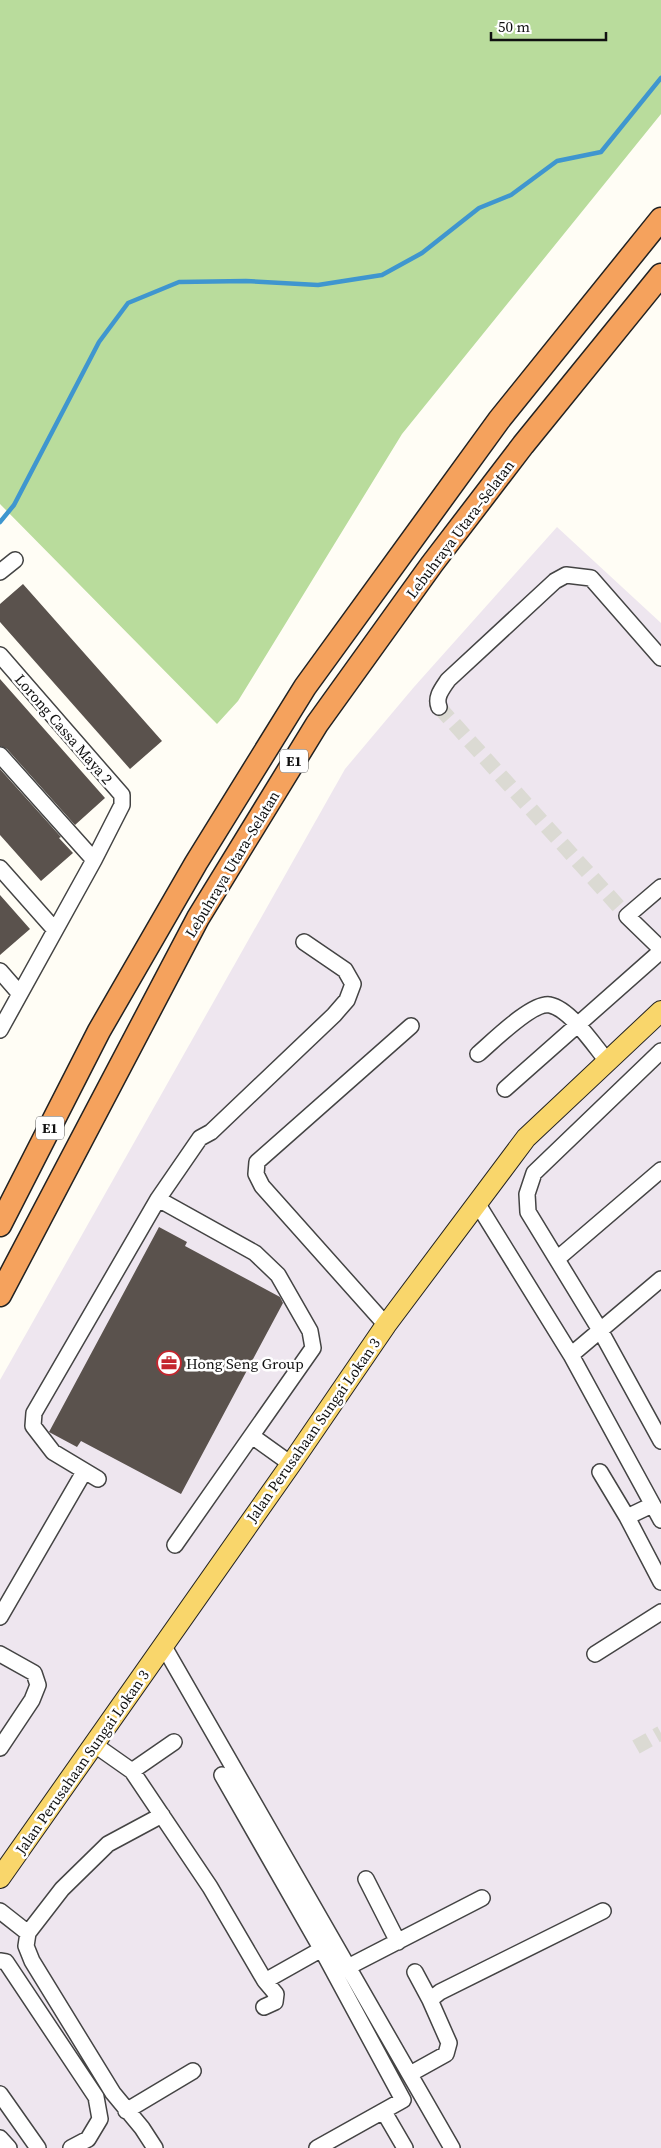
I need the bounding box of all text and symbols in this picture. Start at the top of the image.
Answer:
scale bar [491,10,606,42]
text: 50 m [498,16,530,37]
street label: Lebuhraya Utara–Selatan [401,456,519,602]
street label: Lorong Cassa Maya 2 [10,669,118,789]
road number: E1 [280,749,308,772]
street label: Lebuhraya Utara–Selatan [180,787,284,941]
road number: E1 [36,1116,64,1140]
street label: Jalan Perusahaan Sungai Lokan 3 [240,1334,385,1527]
office icon: Hong Seng Group [156,1350,182,1376]
place label: Hong Seng Group [186,1353,304,1374]
street label: Jalan Perusahaan Sungai Lokan 3 [9,1666,154,1859]

